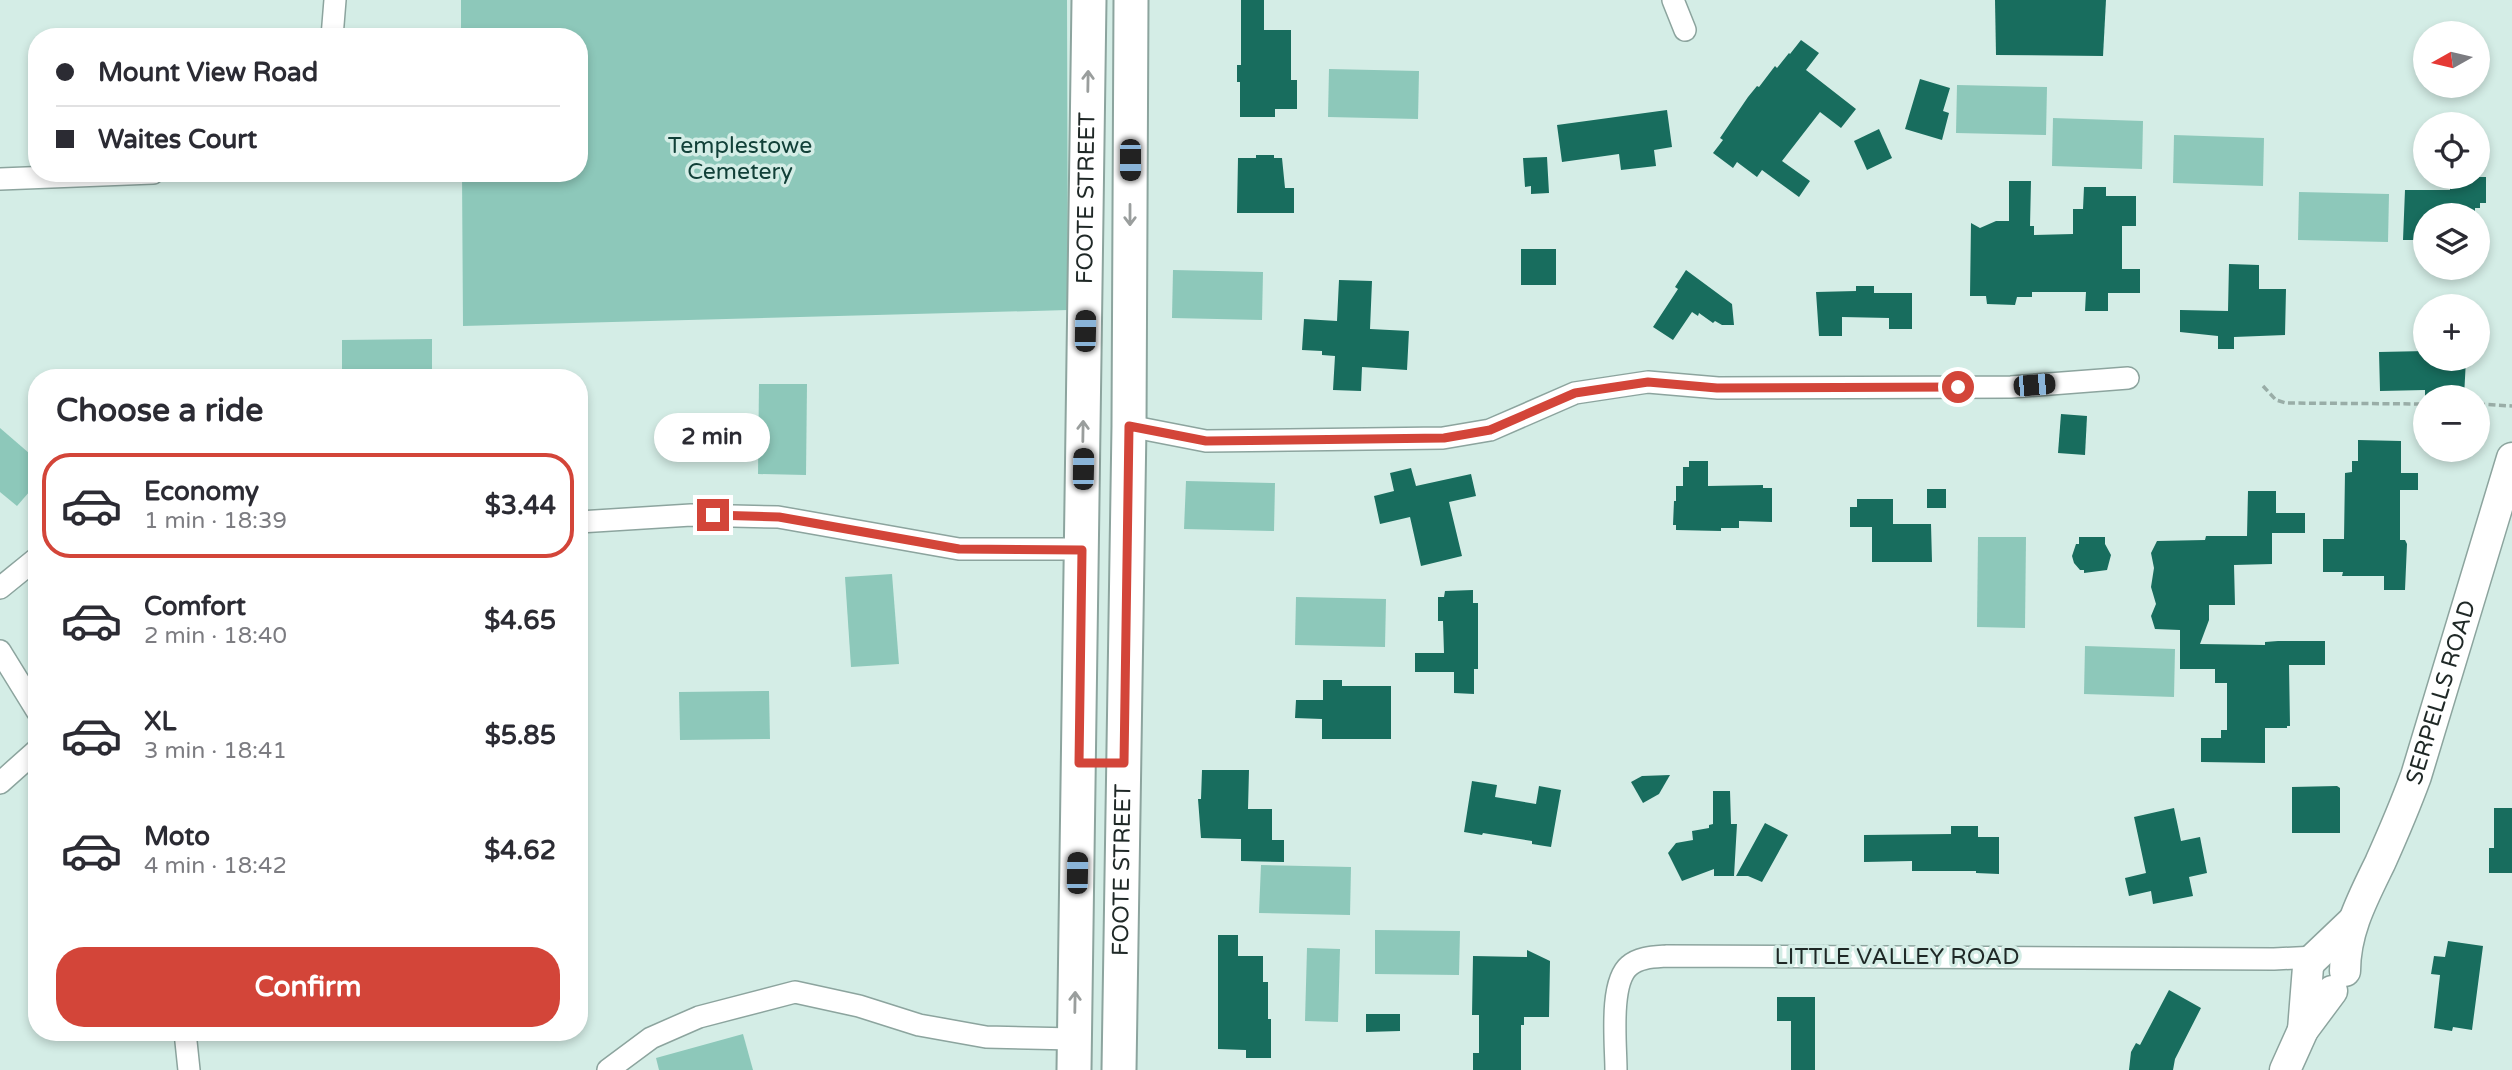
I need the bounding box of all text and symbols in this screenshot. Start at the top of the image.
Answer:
north arrow [2413,21,2490,98]
map controls [2413,21,2490,462]
text: Mount View Road [98,57,318,88]
one-way arrow [1081,70,1095,93]
street label: FOOTE STREET [1071,112,1101,284]
button: locate [2413,112,2490,189]
text: Waites Court [98,124,257,155]
park label: Templestowe Cemetery [668,132,812,186]
car [1120,139,1141,181]
one-way arrow [1123,203,1137,226]
button: layers [2413,203,2490,280]
button: + [2413,294,2490,371]
car [1075,310,1096,352]
route start [1942,371,1974,403]
car [2013,373,2056,397]
button: − [2413,385,2490,462]
text: Choose a ride [56,392,263,430]
callout: 2 min [655,414,771,462]
one-way arrow [1076,420,1090,443]
text: 2 min [681,423,743,451]
car [1073,448,1094,490]
icon: car [60,474,123,537]
text: Economy [144,476,259,507]
text: $3.44 [485,490,556,521]
route end [697,499,729,531]
text: 1 min · 18:39 [144,507,287,535]
icon: car [60,589,123,652]
text: Comfort [144,591,246,622]
street label: SERPELLS ROAD [2400,597,2482,789]
text: $4.65 [484,605,556,636]
text: 2 min · 18:40 [144,622,287,650]
icon: car [60,704,123,767]
text: XL [144,706,176,737]
text: $5.85 [485,720,556,751]
text: 3 min · 18:41 [144,737,287,765]
street label: FOOTE STREET [1107,784,1137,956]
icon: car [60,819,123,882]
text: Moto [144,821,210,852]
text: $4.62 [484,835,556,866]
text: 4 min · 18:42 [144,852,287,880]
car [1067,852,1088,894]
street label: LITTLE VALLEY ROAD [1775,943,2019,971]
button: Confirm [56,947,560,1027]
one-way arrow [1068,991,1082,1014]

